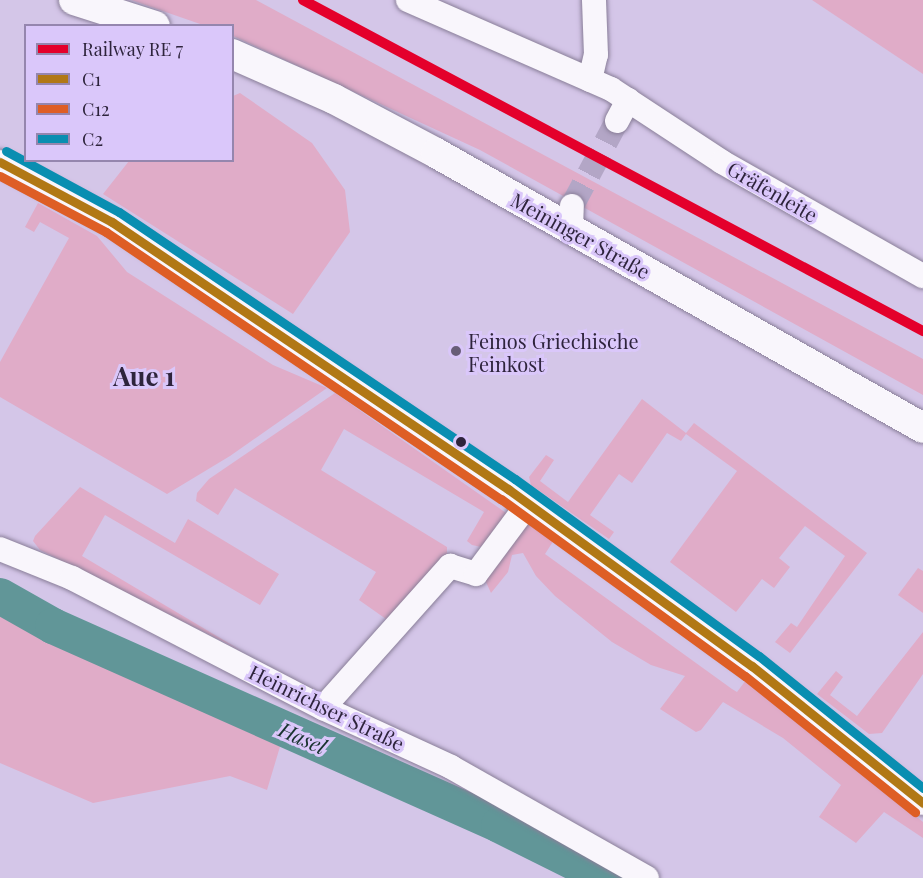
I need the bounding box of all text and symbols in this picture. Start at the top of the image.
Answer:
legend [24,24,234,162]
text: Railway RE 7 [82,37,183,61]
text: C1 [82,67,101,91]
text: C12 [82,97,110,121]
text: C2 [82,127,103,151]
street label: Gräfenleite [724,156,822,226]
street label: Meininger Straße [507,187,655,283]
place label: Feinos Griechische Feinkost [468,328,639,375]
marker: Feinos Griechische Feinkost [449,344,463,358]
district label: Aue 1 [113,360,175,392]
unlabelled marker [455,436,467,448]
street label: Heinrichser Straße [245,659,409,755]
water label: Hasel [275,716,331,758]

